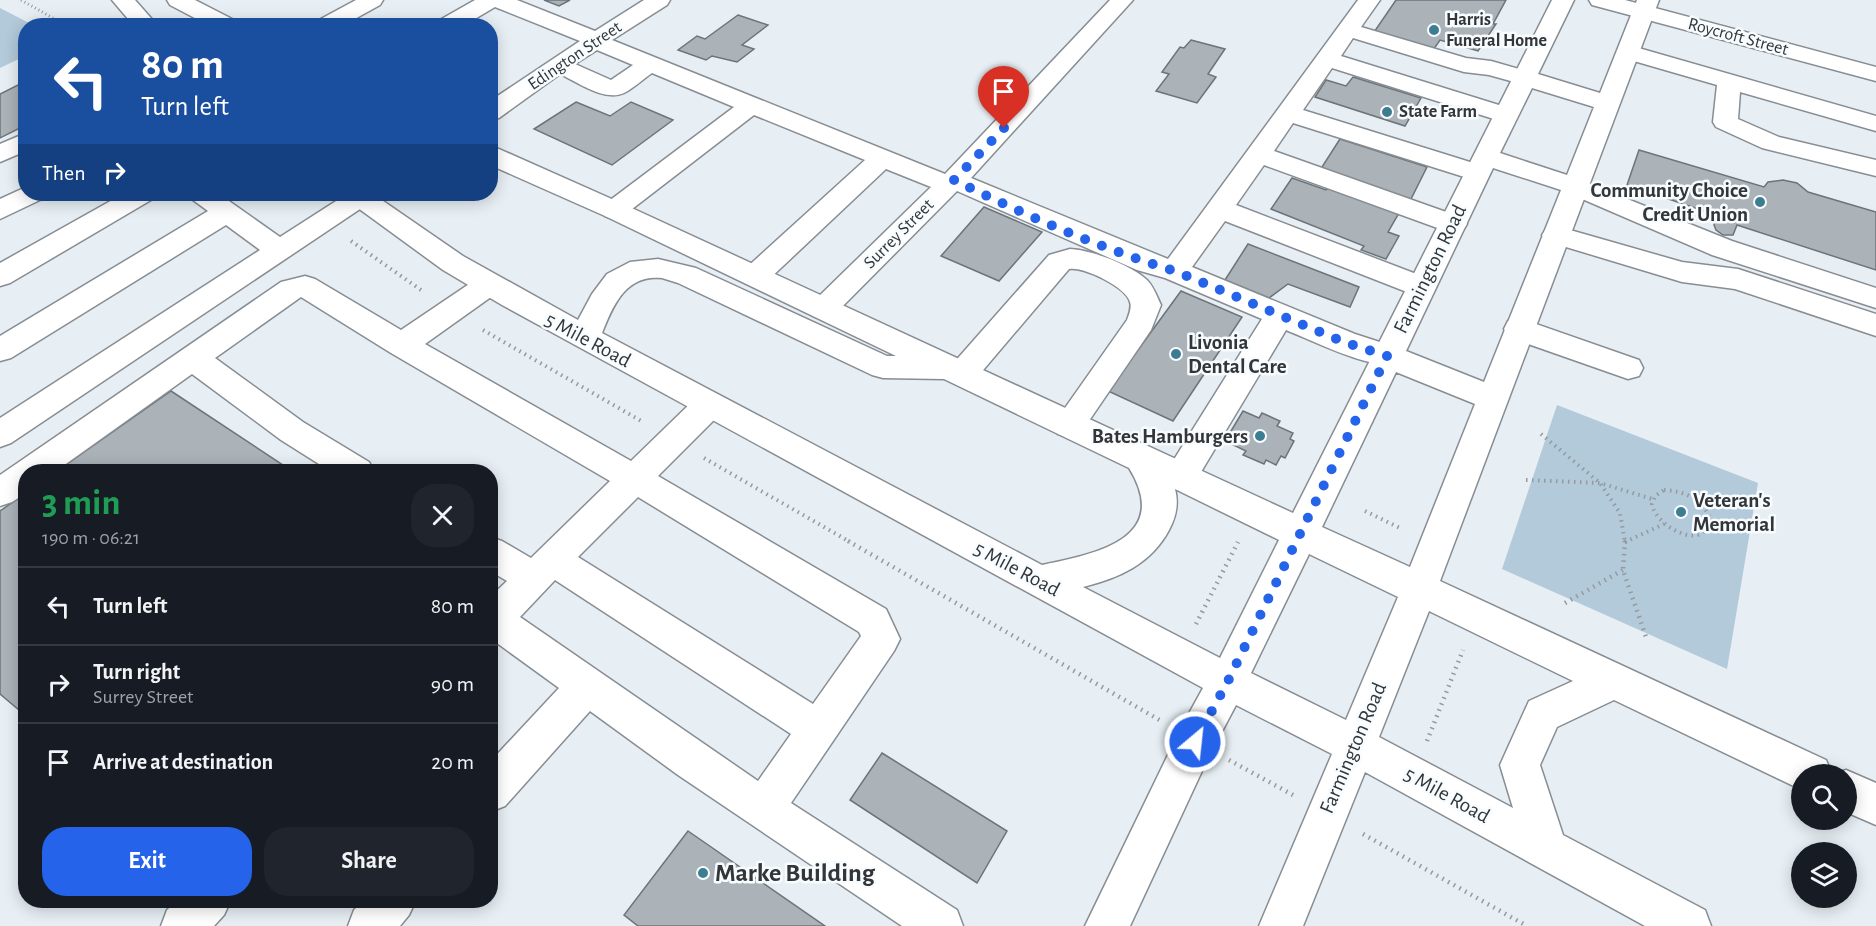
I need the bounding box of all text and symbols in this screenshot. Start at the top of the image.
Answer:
place label: Harris Funeral Home [1446,11,1547,50]
street label: Roycroft Street [1686,15,1790,59]
street label: Edington Street [525,18,625,94]
marker: Harris Funeral Home [1427,23,1441,37]
icon: left [42,42,120,120]
text: 80 m [141,44,224,86]
pin [978,66,1029,128]
icon: arrive [987,75,1020,108]
text: Turn left [141,93,229,120]
place label: State Farm [1399,103,1477,121]
marker: State Farm [1380,105,1394,119]
icon: right [98,156,131,189]
text: Then [42,162,86,184]
place label: Community Choice Credit Union [1590,180,1748,225]
street label: Surrey Street [861,195,938,272]
marker: Community Choice Credit Union [1753,195,1767,209]
street label: Farmington Road [1390,201,1470,337]
street label: 5 Mile Road [542,309,635,371]
place label: Livonia Dental Care [1188,332,1287,377]
marker: Livonia Dental Care [1169,347,1183,361]
place label: Bates Hamburgers [1092,426,1248,447]
marker: Bates Hamburgers [1253,429,1267,443]
button: close [411,484,474,547]
text: 3 min [42,485,120,521]
place label: Veteran's Memorial [1693,490,1775,535]
marker: Veteran's Memorial [1674,505,1688,519]
text: 190 m · 06:21 [42,528,140,548]
street label: 5 Mile Road [971,538,1064,600]
icon: left [42,590,75,623]
text: Turn left [93,595,167,617]
text: 80 m [431,595,474,617]
text: Turn right [93,661,180,683]
icon: right [42,668,75,701]
text: 90 m [431,673,474,695]
street label: Farmington Road [1316,679,1390,817]
text: Surrey Street [93,687,193,707]
position arrow [1163,710,1227,774]
icon: arrive [42,746,75,779]
text: Arrive at destination [93,751,273,773]
text: 20 m [431,751,474,773]
street label: 5 Mile Road [1401,763,1493,827]
map controls [1791,764,1857,908]
button: search [1791,764,1857,830]
button: Exit [42,827,252,896]
button: Share [264,827,474,896]
button: layers [1791,842,1857,908]
place label: Marke Building [715,860,876,886]
marker: Marke Building [696,866,710,880]

